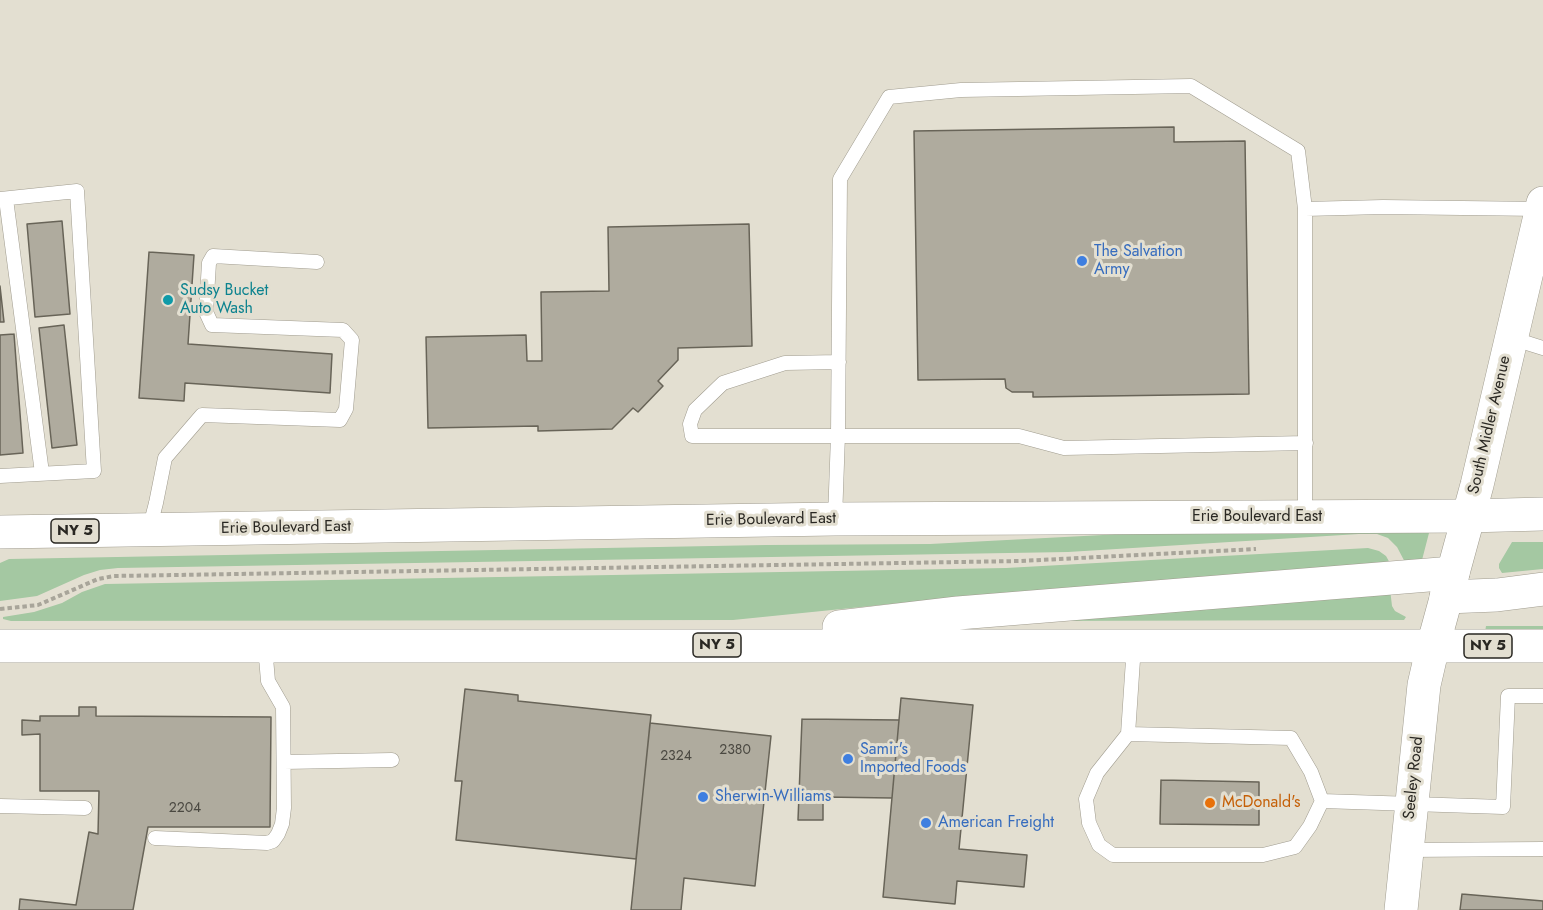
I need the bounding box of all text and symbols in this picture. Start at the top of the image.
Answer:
place label: The Salvation Army [1094,242,1183,280]
marker: The Salvation Army [1075,254,1089,268]
place label: Sudsy Bucket Auto Wash [180,281,268,319]
marker: Sudsy Bucket Auto Wash [161,293,175,307]
street label: South Midler Avenue [1465,354,1515,496]
street label: Erie Boulevard East [1192,507,1322,527]
street label: Erie Boulevard East [706,509,836,531]
street label: Erie Boulevard East [221,517,351,539]
road number: NY 5 [51,519,99,543]
road number: NY 5 [693,633,741,657]
road number: NY 5 [1464,634,1512,658]
street label: Seeley Road [1400,736,1428,820]
place label: Samir's Imported Foods [860,740,966,778]
house number: 2380 [719,743,751,759]
house number: 2324 [660,749,692,765]
marker: Samir's Imported Foods [841,752,855,766]
place label: Sherwin-Williams [715,787,831,807]
marker: Sherwin-Williams [696,790,710,804]
place label: McDonald's [1222,793,1301,813]
marker: McDonald's [1203,796,1217,810]
house number: 2204 [169,801,201,817]
place label: American Freight [938,813,1054,833]
marker: American Freight [919,816,933,830]

